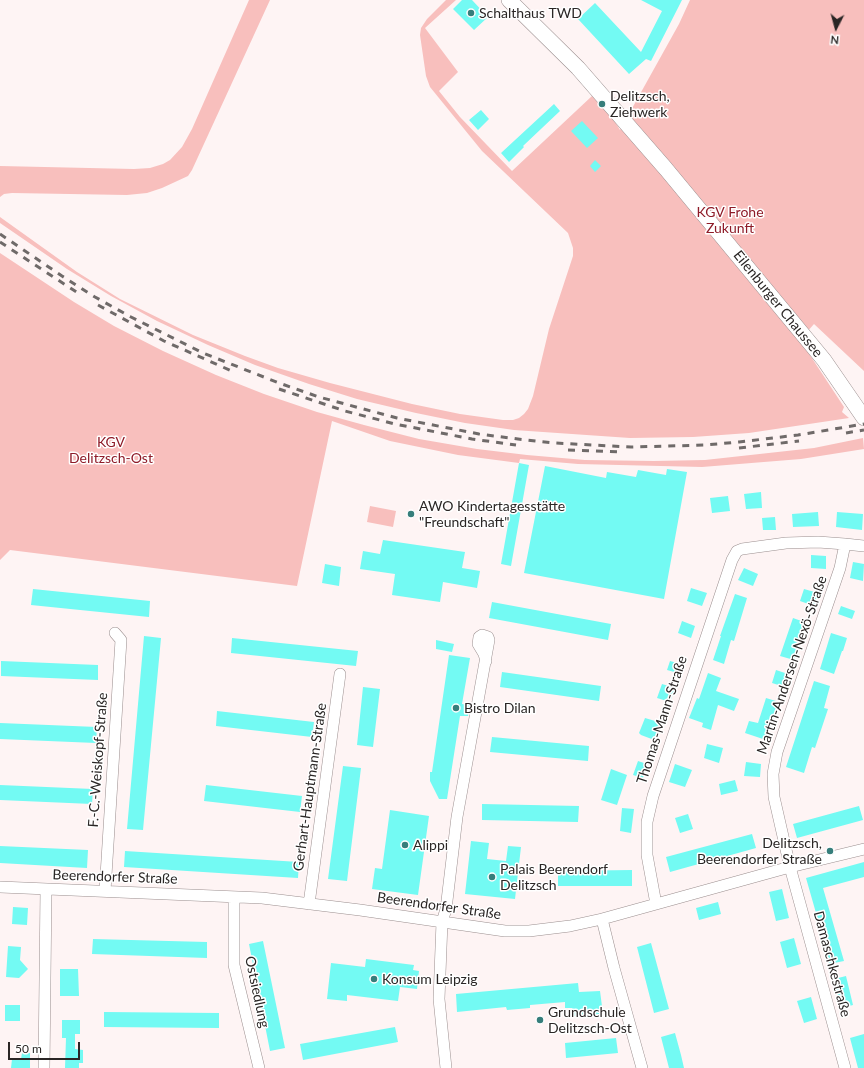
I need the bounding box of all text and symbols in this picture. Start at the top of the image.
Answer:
place label: Schalthaus TWD [479,5,582,21]
marker: Schalthaus TWD [466,8,476,18]
north arrow [816,8,856,48]
text: N [830,34,840,47]
place label: Delitzsch, Ziehwerk [610,88,670,120]
marker: Delitzsch, Ziehwerk [597,99,607,109]
park label: KGV Frohe Zukunft [696,204,764,236]
street label: Eilenburger Chaussee [730,247,826,361]
park label: KGV Delitzsch-Ost [69,434,153,466]
place label: AWO Kindertagesstätte "Freundschaft" [419,498,565,530]
marker: AWO Kindertagesstätte "Freundschaft" [406,509,416,519]
street label: Martin-Andersen-Nexö-Straße [753,573,831,757]
street label: Thomas-Mann-Straße [633,654,691,786]
street label: F.-C.-Weiskopf-Straße [85,692,111,828]
place label: Bistro Dilan [464,700,536,716]
street label: Gerhart-Hauptmann-Straße [290,702,330,872]
marker: Bistro Dilan [451,703,461,713]
place label: Delitzsch, Beerendorfer Straße [697,835,822,868]
place label: Alippi [413,837,448,853]
marker: Alippi [400,840,410,850]
marker: Delitzsch, Beerendorfer Straße [825,846,835,856]
place label: Palais Beerendorf Delitzsch [500,861,608,894]
street label: Beerendorfer Straße [52,866,178,888]
marker: Palais Beerendorf Delitzsch [487,872,497,882]
street label: Beerendorfer Straße [376,889,502,923]
street label: Damaschkestraße [810,909,854,1019]
street label: Ostsiedlung [241,955,273,1029]
place label: Konsum Leipzig [382,971,478,987]
marker: Konsum Leipzig [369,974,379,984]
place label: Grundschule Delitzsch-Ost [548,1004,632,1036]
marker: Grundschule Delitzsch-Ost [535,1015,545,1025]
scale bar [10,1034,82,1060]
text: 50 m [15,1041,42,1056]

